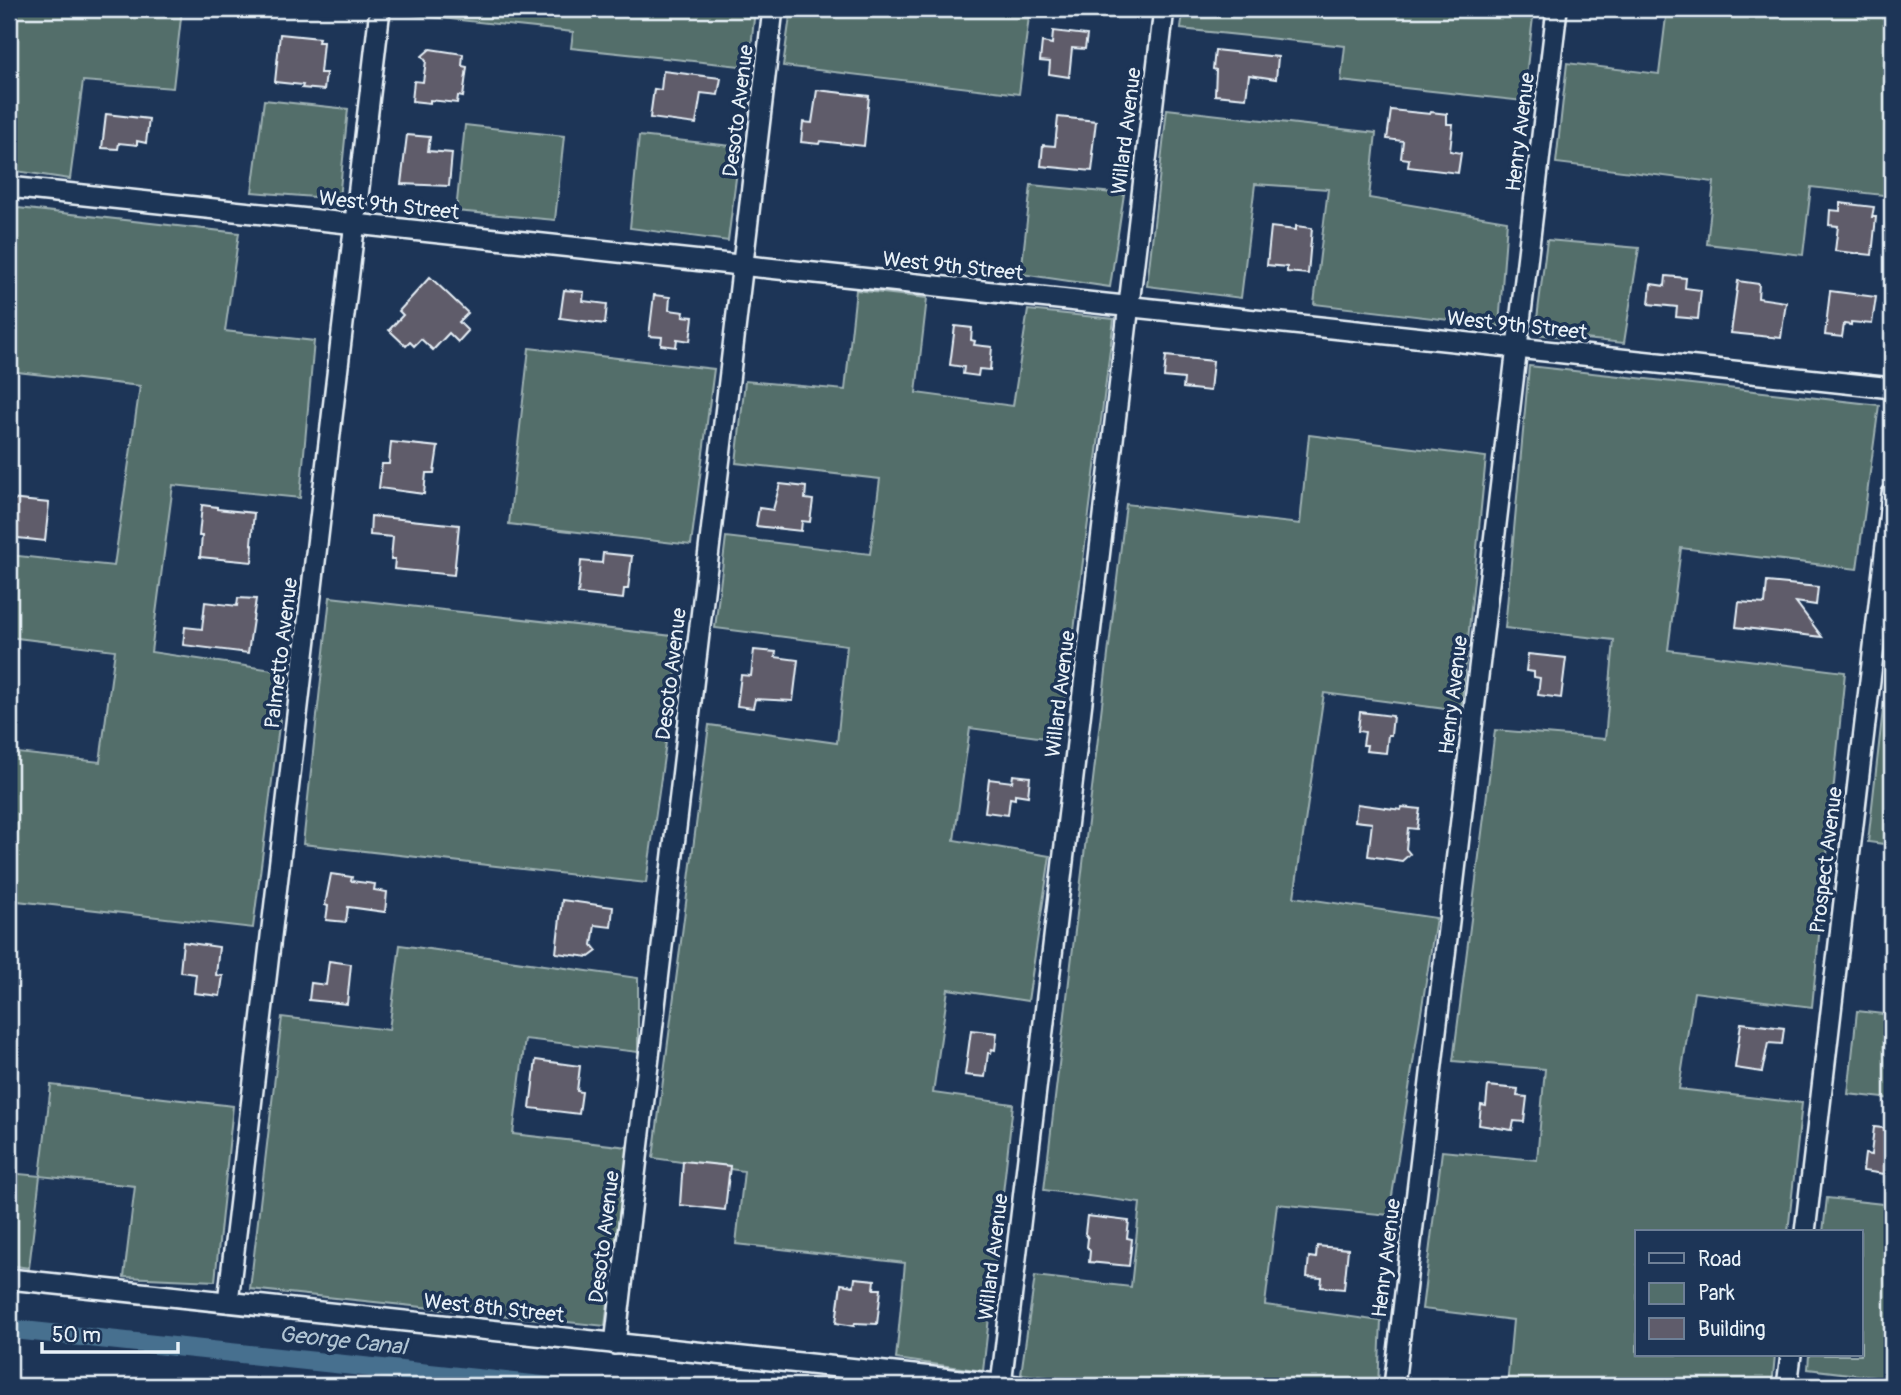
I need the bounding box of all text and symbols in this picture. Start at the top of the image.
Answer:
street label: Desoto Avenue [717,43,760,179]
street label: Willard Avenue [1105,65,1148,196]
street label: Henry Avenue [1500,70,1541,193]
street label: West 9th Street [317,185,461,226]
street label: West 9th Street [881,246,1025,287]
street label: West 9th Street [1445,305,1589,346]
street label: Palmetto Avenue [259,575,304,730]
street label: Desoto Avenue [650,606,693,742]
street label: Willard Avenue [1039,628,1082,759]
street label: Henry Avenue [1433,633,1474,756]
street label: Prospect Avenue [1804,785,1849,935]
street label: Desoto Avenue [583,1169,626,1305]
street label: Willard Avenue [972,1191,1015,1322]
street label: Henry Avenue [1366,1196,1407,1319]
legend [1635,1230,1862,1356]
text: Road [1698,1246,1742,1273]
text: Park [1698,1280,1735,1307]
street label: West 8th Street [422,1288,566,1329]
scale bar [42,1311,178,1355]
text: Building [1698,1316,1765,1343]
water label: George Canal [278,1319,411,1362]
text: 50 m [52,1322,101,1349]

